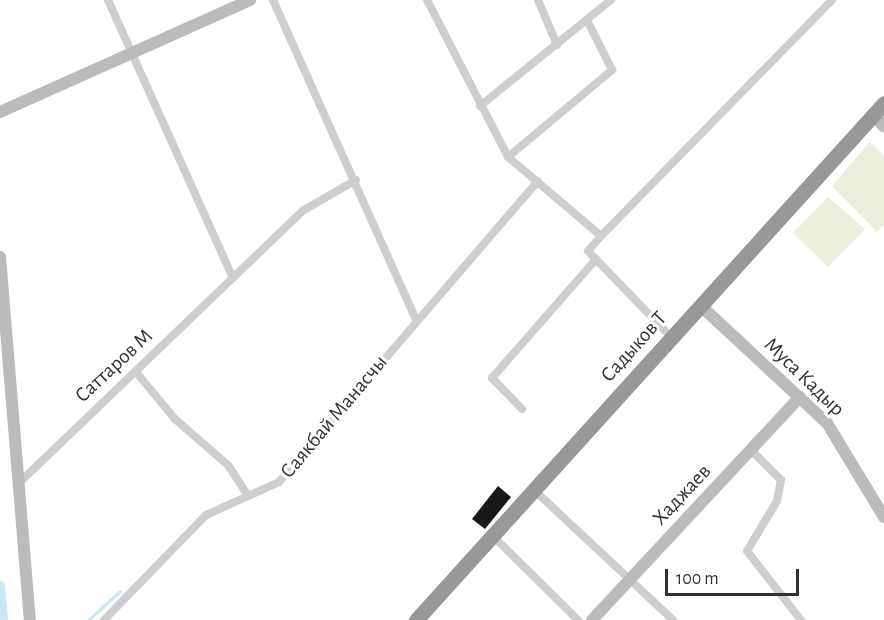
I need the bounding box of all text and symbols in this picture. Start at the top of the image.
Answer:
street label: Садыков Т [596,306,672,388]
street label: Саттаров М [70,324,158,408]
street label: Муса Кадыр [758,332,850,422]
street label: Саякбай Манасчы [275,350,393,484]
street label: Хаджаев [647,459,717,531]
scale bar [668,557,802,595]
text: 100 m [676,570,719,588]

